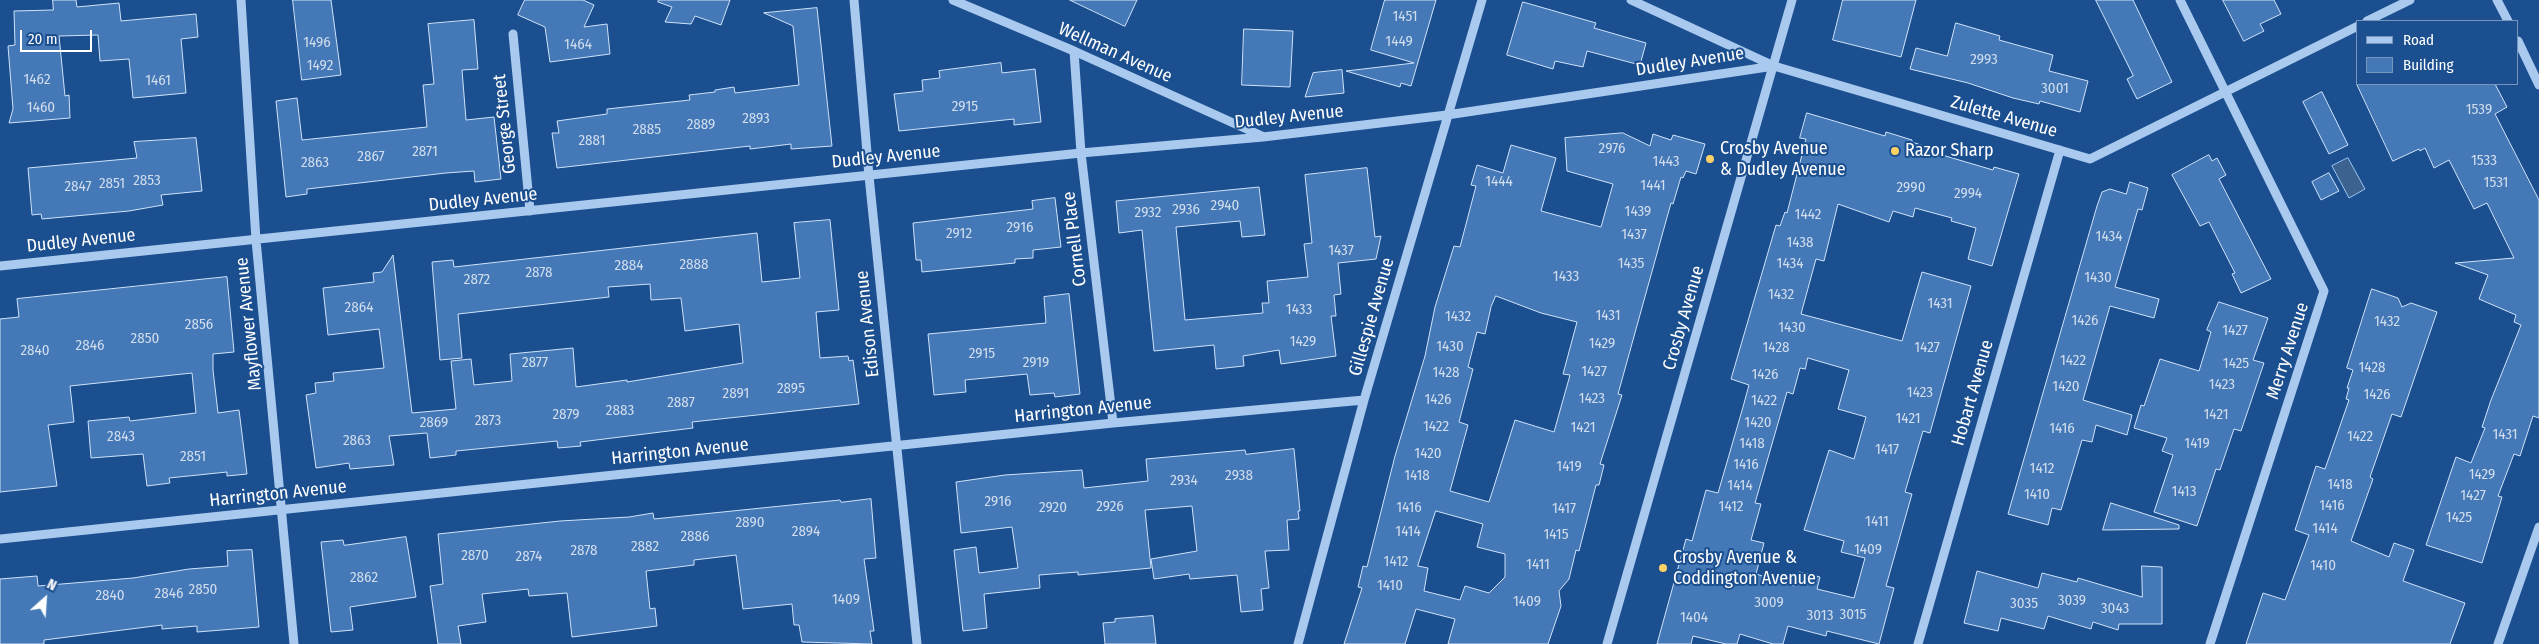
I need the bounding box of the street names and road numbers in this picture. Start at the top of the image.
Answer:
street label: Wellman Avenue [1055,18,1175,88]
street label: Dudley Avenue [1634,43,1746,81]
street label: George Street [489,73,521,175]
street label: Zulette Avenue [1948,91,2060,143]
street label: Dudley Avenue [1233,101,1345,133]
street label: Dudley Avenue [830,141,942,173]
street label: Dudley Avenue [427,184,539,216]
street label: Cornell Place [1058,190,1092,288]
street label: Dudley Avenue [25,225,137,257]
street label: Gillespie Avenue [1345,255,1399,379]
street label: Mayflower Avenue [231,256,267,392]
street label: Crosby Avenue [1659,263,1709,373]
street label: Edison Avenue [852,270,884,378]
street label: Merry Avenue [2262,300,2314,402]
street label: Hobart Avenue [1948,338,1998,448]
street label: Harrington Avenue [1013,392,1153,428]
street label: Harrington Avenue [610,434,750,470]
street label: Harrington Avenue [208,476,348,512]

